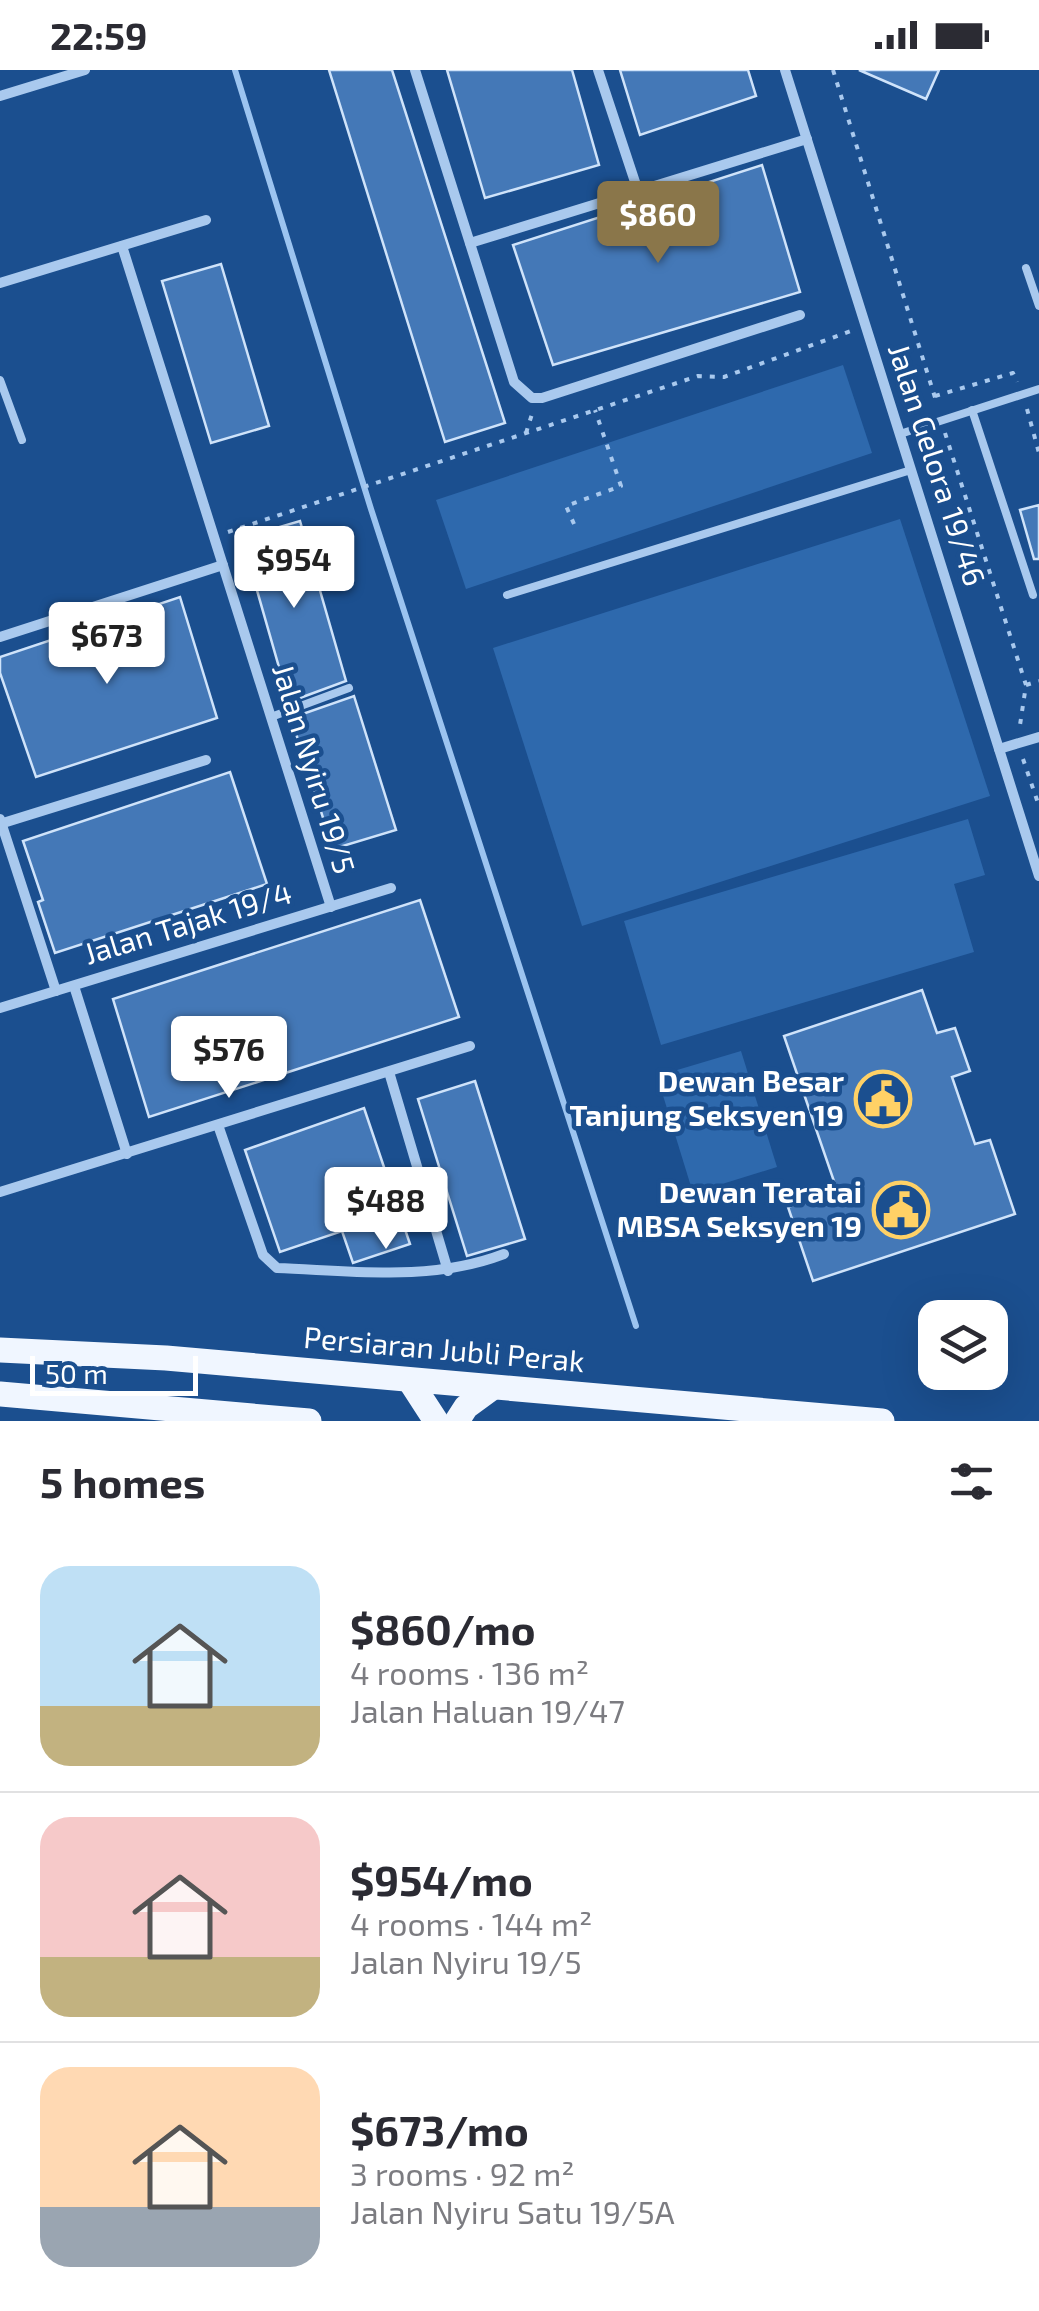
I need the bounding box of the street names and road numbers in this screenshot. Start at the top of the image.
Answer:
street label: Jalan Gelora 19/46 [882,339,994,590]
street label: Jalan Nyiru 19/5 [266,659,364,878]
street label: Jalan Tajak 19/4 [79,873,296,971]
street label: Persiaran Jubli Perak [302,1318,586,1378]

